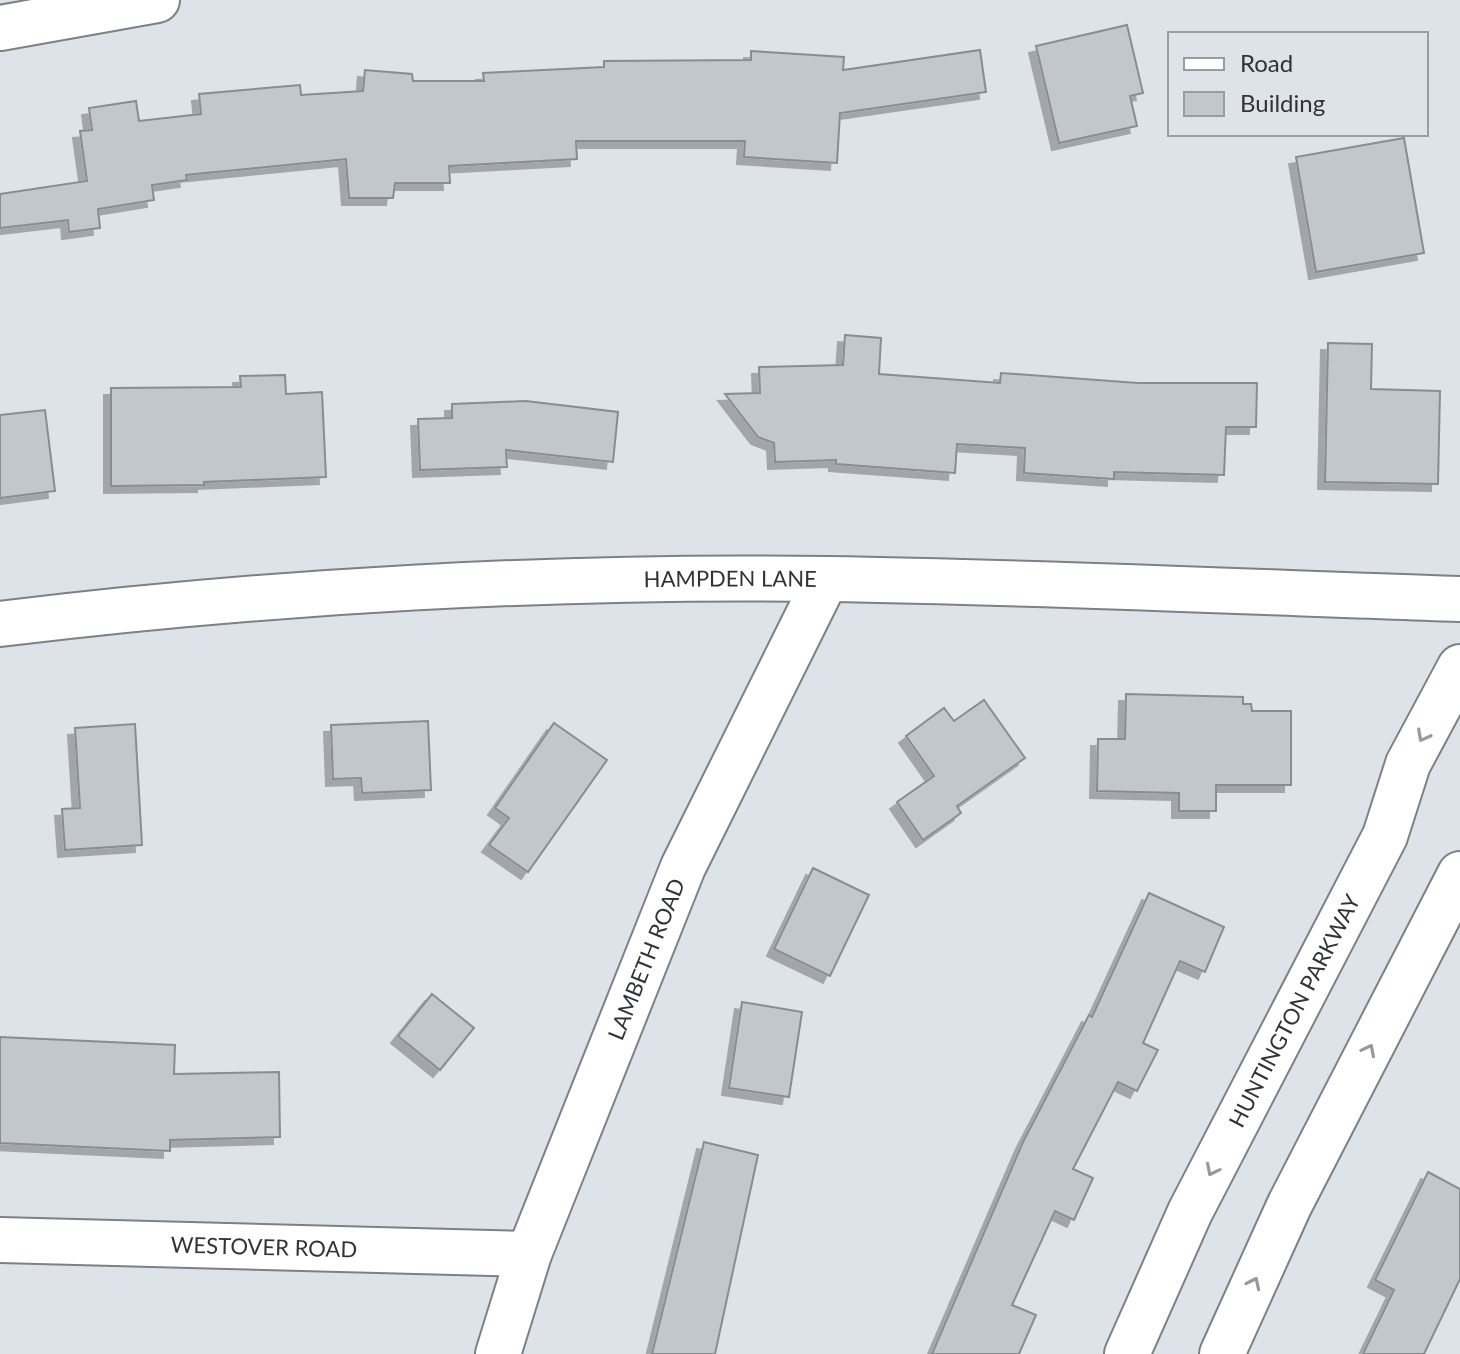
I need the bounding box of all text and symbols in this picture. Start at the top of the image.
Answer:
legend [1168,32,1428,136]
text: Road [1240,48,1293,77]
text: Building [1240,88,1325,117]
street label: HAMPDEN LANE [644,564,817,592]
one-way arrow [1418,728,1433,743]
street label: LAMBETH ROAD [602,874,690,1044]
street label: HUNTINGTON PARKWAY [1222,889,1366,1132]
one-way arrow [1359,1043,1374,1058]
one-way arrow [1206,1162,1221,1177]
street label: WESTOVER ROAD [170,1231,357,1262]
one-way arrow [1244,1277,1260,1291]

